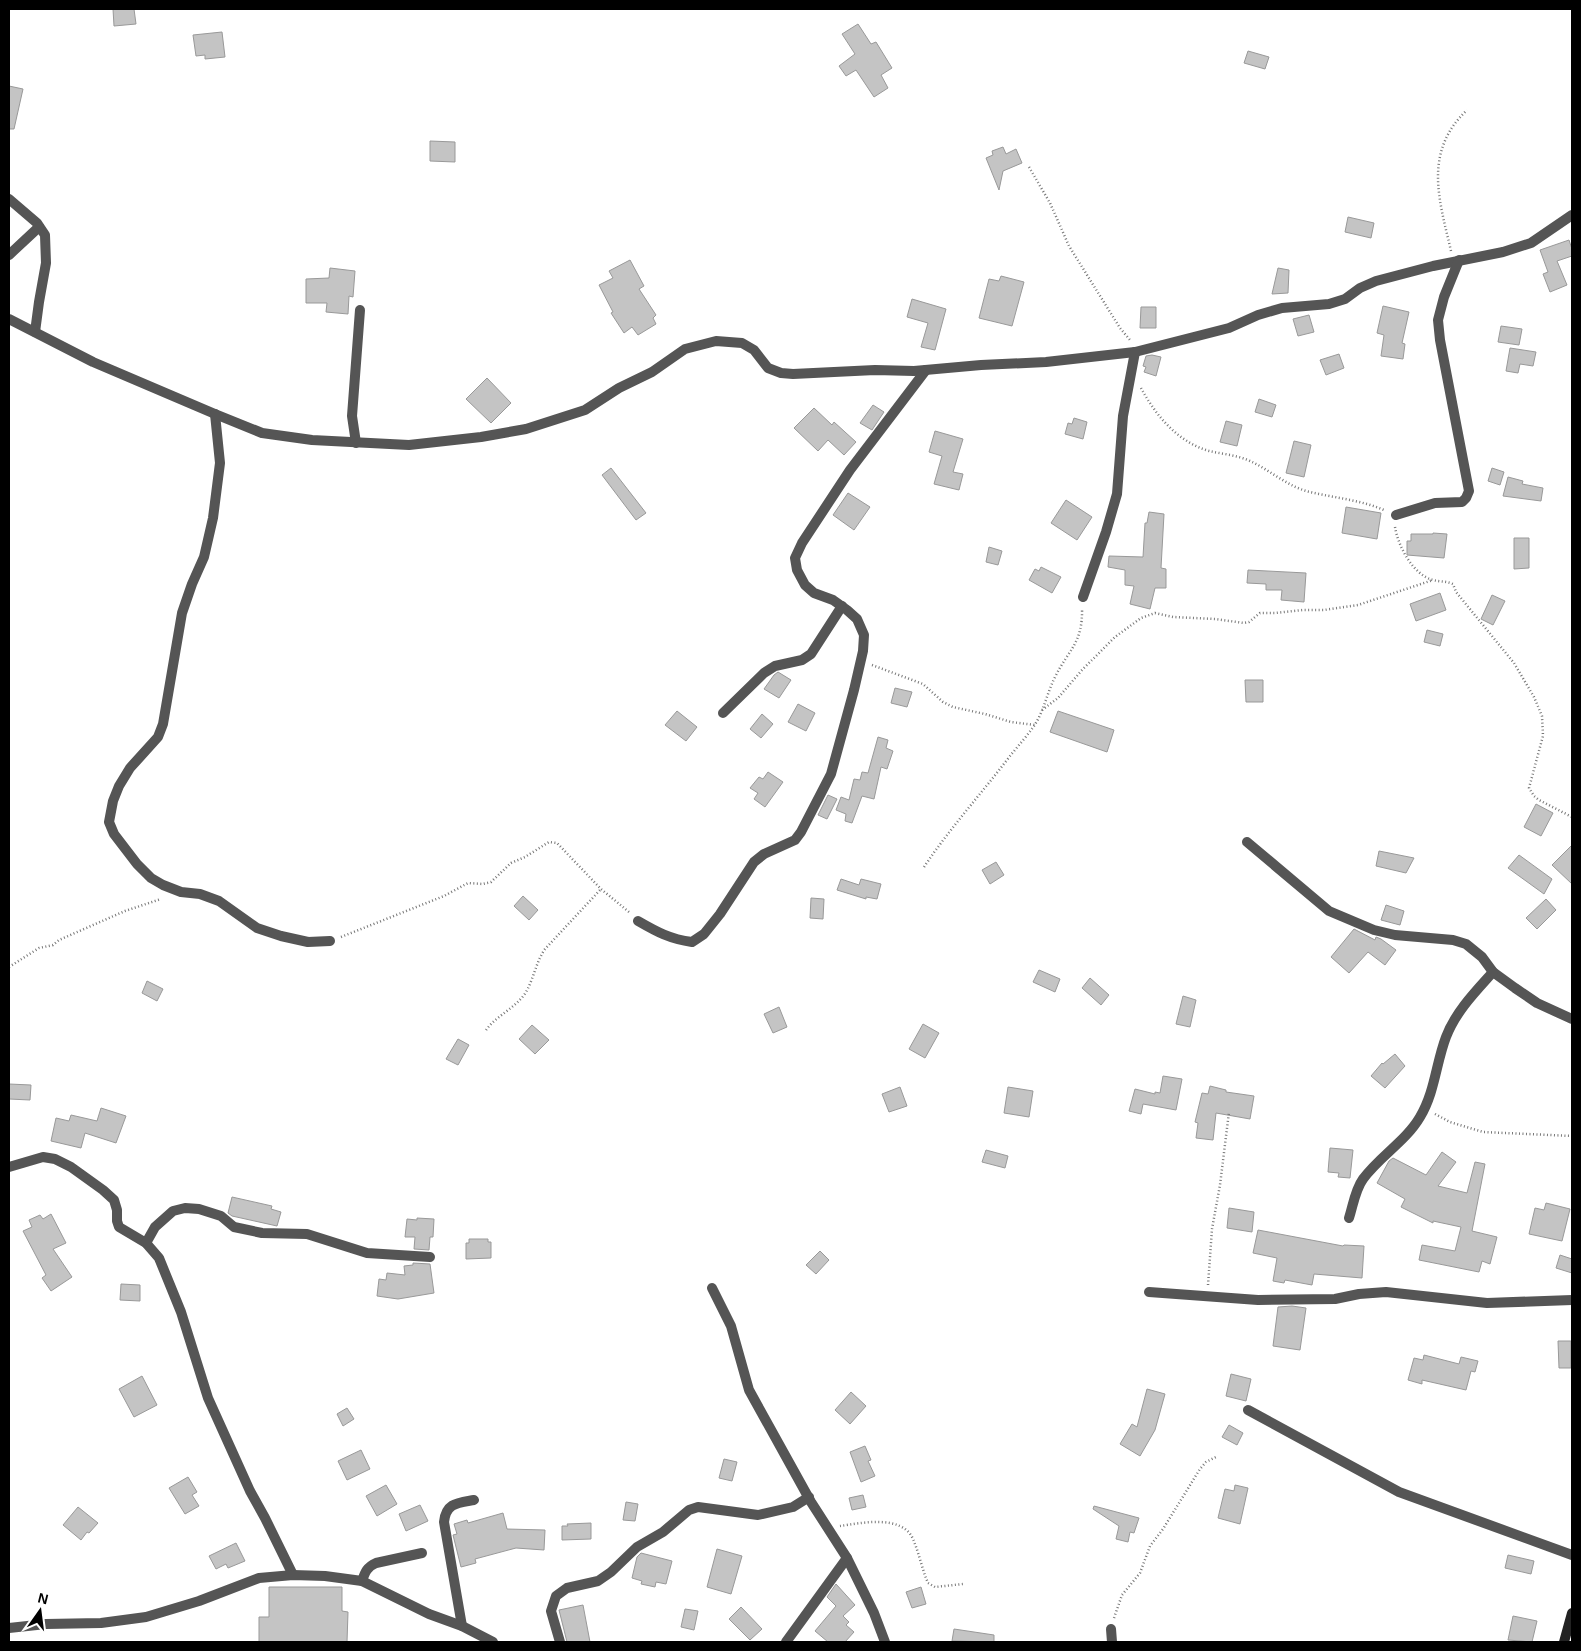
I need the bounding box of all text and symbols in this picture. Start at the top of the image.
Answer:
north arrow [15,1586,65,1636]
text: N [36,1589,50,1607]

